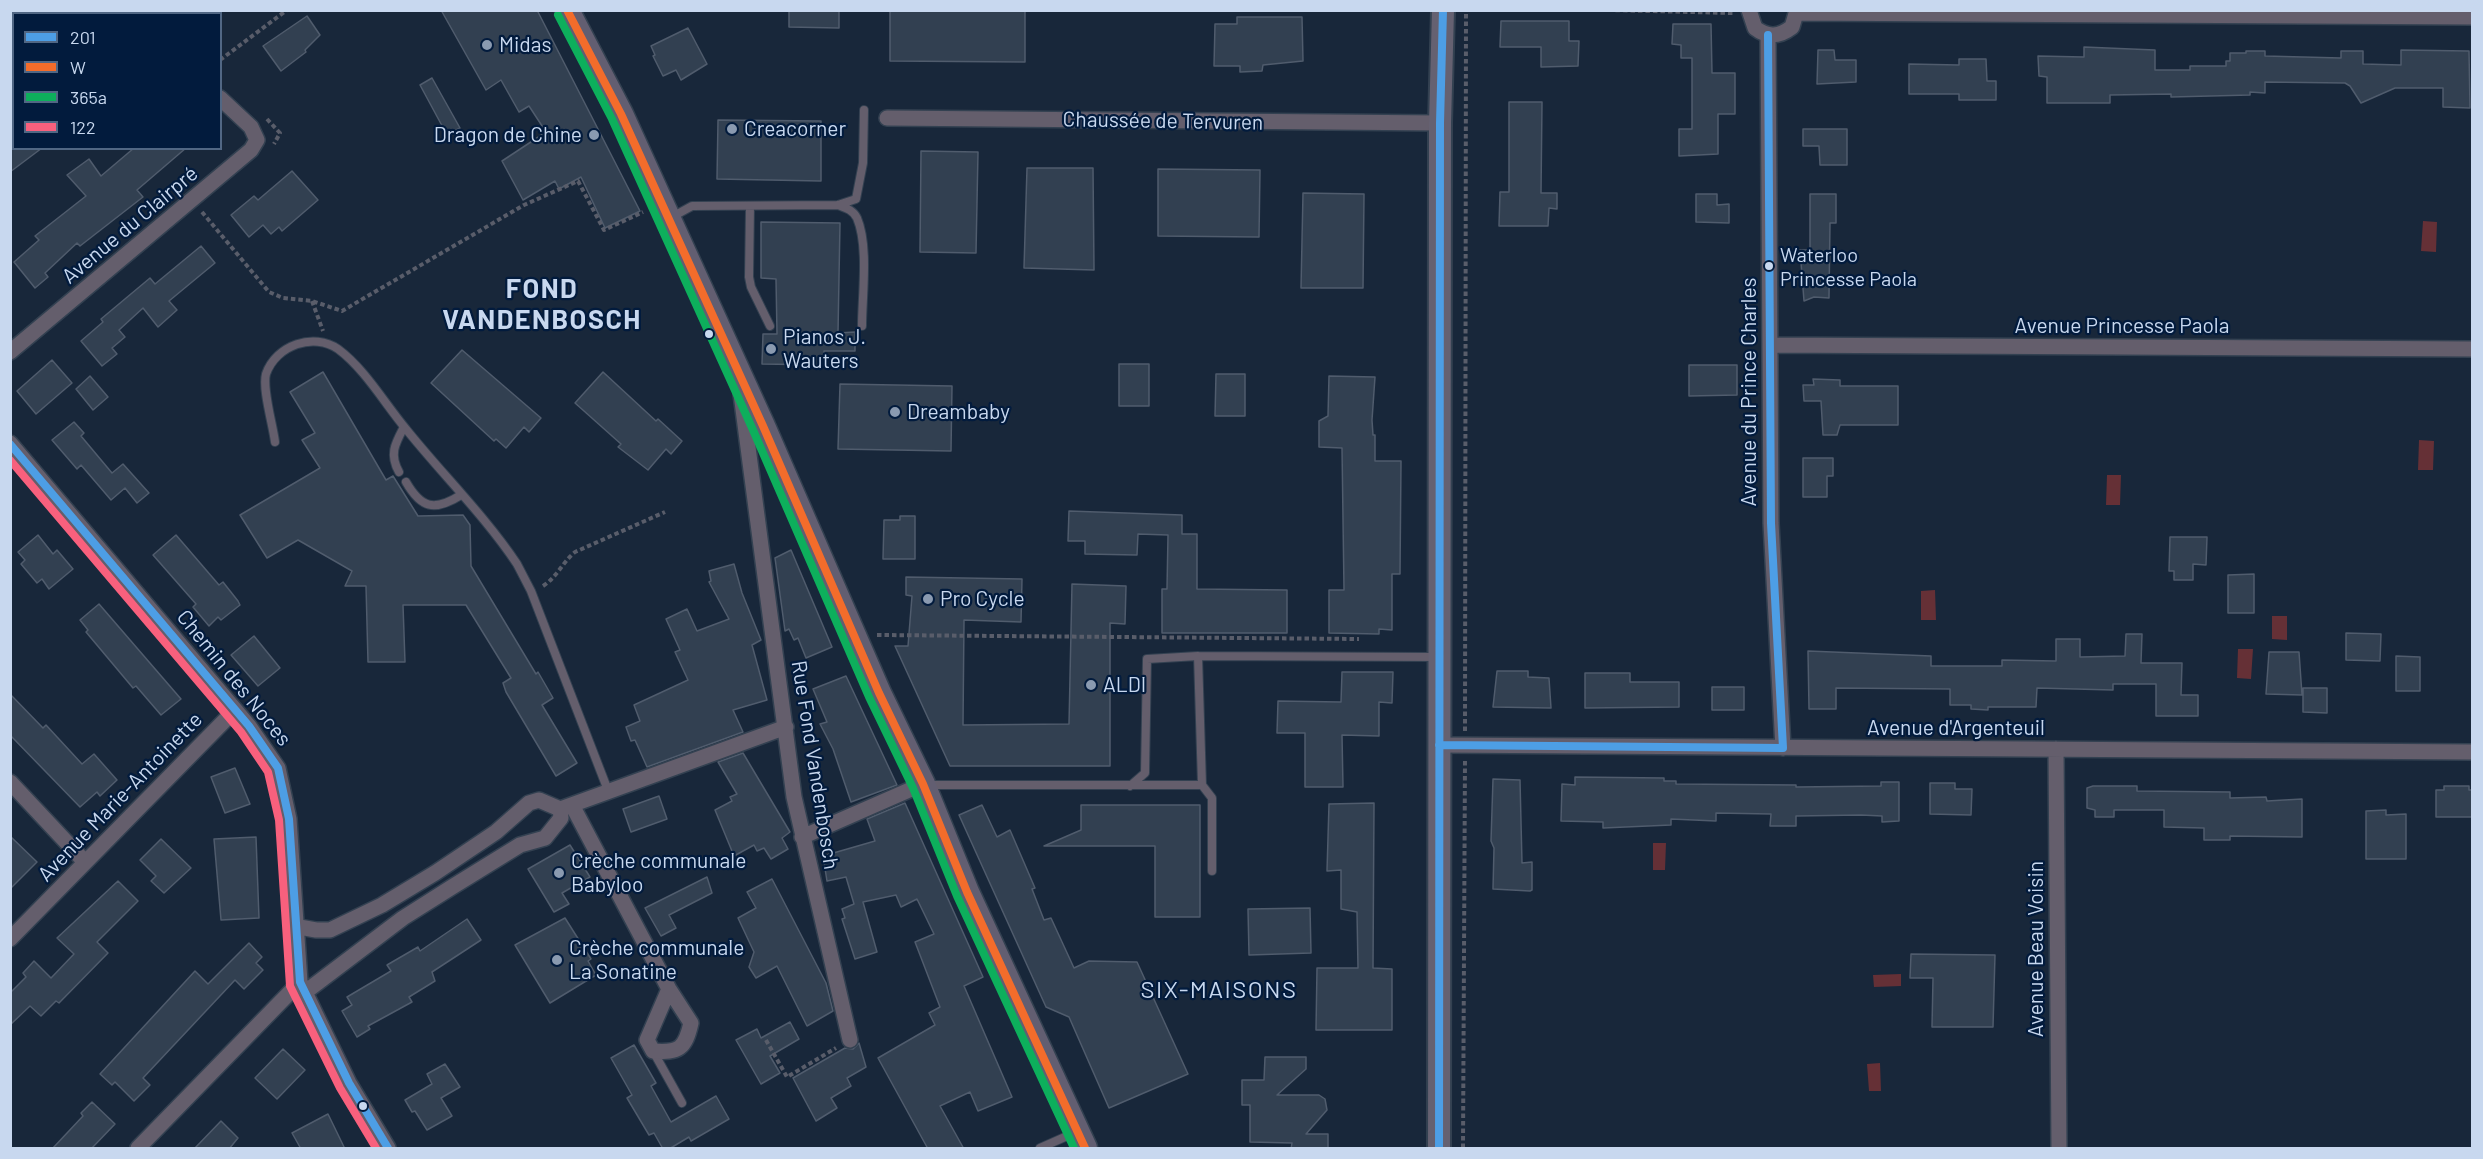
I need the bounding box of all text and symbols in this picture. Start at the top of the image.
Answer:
legend [12,12,222,150]
text: 201 [70,26,96,48]
place label: Midas [499,32,552,58]
marker: Midas [480,38,494,52]
text: W [70,56,86,78]
text: 365a [70,86,107,108]
street label: Chaussée de Tervuren [1063,107,1263,135]
text: 122 [70,116,96,138]
place label: Creacorner [744,116,846,142]
place label: Dragon de Chine [434,122,582,148]
marker: Creacorner [725,122,739,136]
marker: Dragon de Chine [587,128,601,142]
street label: Avenue du Clairpré [57,161,203,289]
place label: Waterloo Princesse Paola [1780,243,1917,290]
marker: Waterloo Princesse Paola [1763,260,1775,272]
district label: FOND VANDENBOSCH [442,273,642,336]
street label: Avenue du Prince Charles [1736,277,1762,507]
street label: Avenue Princesse Paola [2015,313,2229,339]
place label: Pianos J. Wauters [783,324,866,374]
unlabelled marker [703,328,715,340]
marker: Pianos J. Wauters [764,342,778,356]
place label: Dreambaby [907,399,1010,425]
marker: Dreambaby [888,405,902,419]
place label: Pro Cycle [940,586,1025,612]
marker: Pro Cycle [921,592,935,606]
street label: Chemin des Noces [171,605,297,751]
street label: Rue Fond Vandenbosch [786,659,844,871]
place label: ALDI [1103,672,1146,698]
marker: ALDI [1084,678,1098,692]
street label: Avenue Marie-Antoinette [33,707,207,887]
street label: Avenue d'Argenteuil [1867,715,2045,741]
place label: Crèche communale Babyloo [571,848,746,898]
street label: Avenue Beau Voisin [2023,861,2049,1037]
marker: Crèche communale Babyloo [552,866,566,880]
place label: Crèche communale La Sonatine [569,935,744,985]
marker: Crèche communale La Sonatine [550,953,564,967]
district label: SIX-MAISONS [1141,976,1297,1004]
unlabelled marker [357,1100,369,1112]

